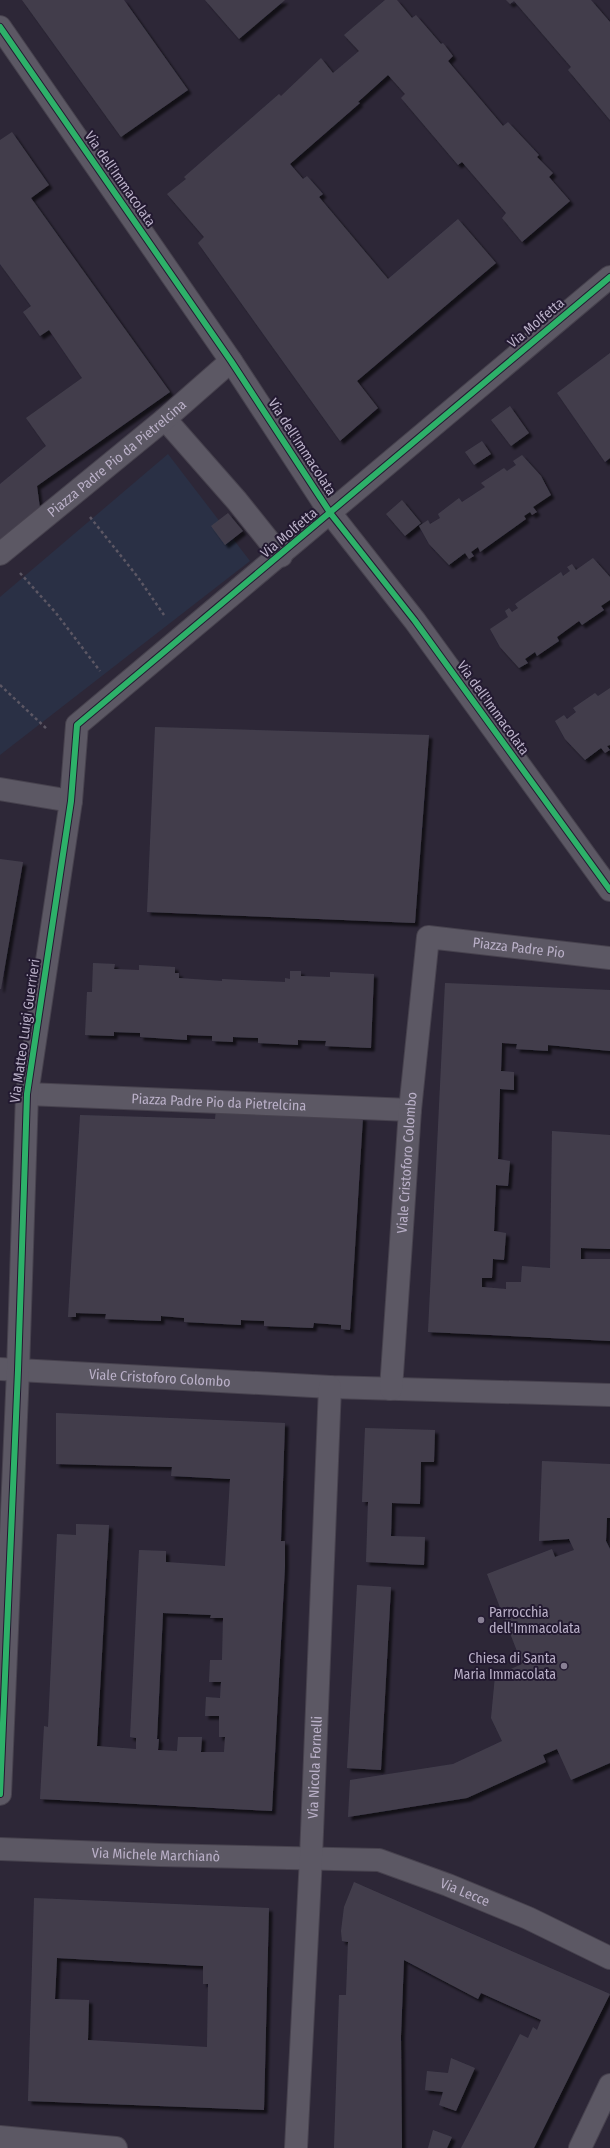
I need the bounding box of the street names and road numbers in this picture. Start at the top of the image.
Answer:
street label: Via dell'Immacolata [81,128,159,230]
street label: Via Molfetta [504,294,568,352]
street label: Via dell'Immacolata [264,395,340,499]
street label: Piazza Padre Pio da Pietrelcina [44,396,190,520]
street label: Via Molfetta [257,504,321,562]
street label: Via dell'Immacolata [453,658,533,758]
street label: Piazza Padre Pio [472,934,566,961]
street label: Via Matteo Luigi Guerrieri [6,958,44,1104]
street label: Piazza Padre Pio da Pietrelcina [131,1090,307,1114]
street label: Viale Cristoforo Colombo [393,1091,420,1234]
street label: Viale Cristoforo Colombo [88,1365,231,1390]
street label: Via Nicola Fornelli [304,1716,325,1819]
street label: Via Michele Marchianò [91,1844,220,1865]
street label: Via Lecce [438,1874,492,1910]

